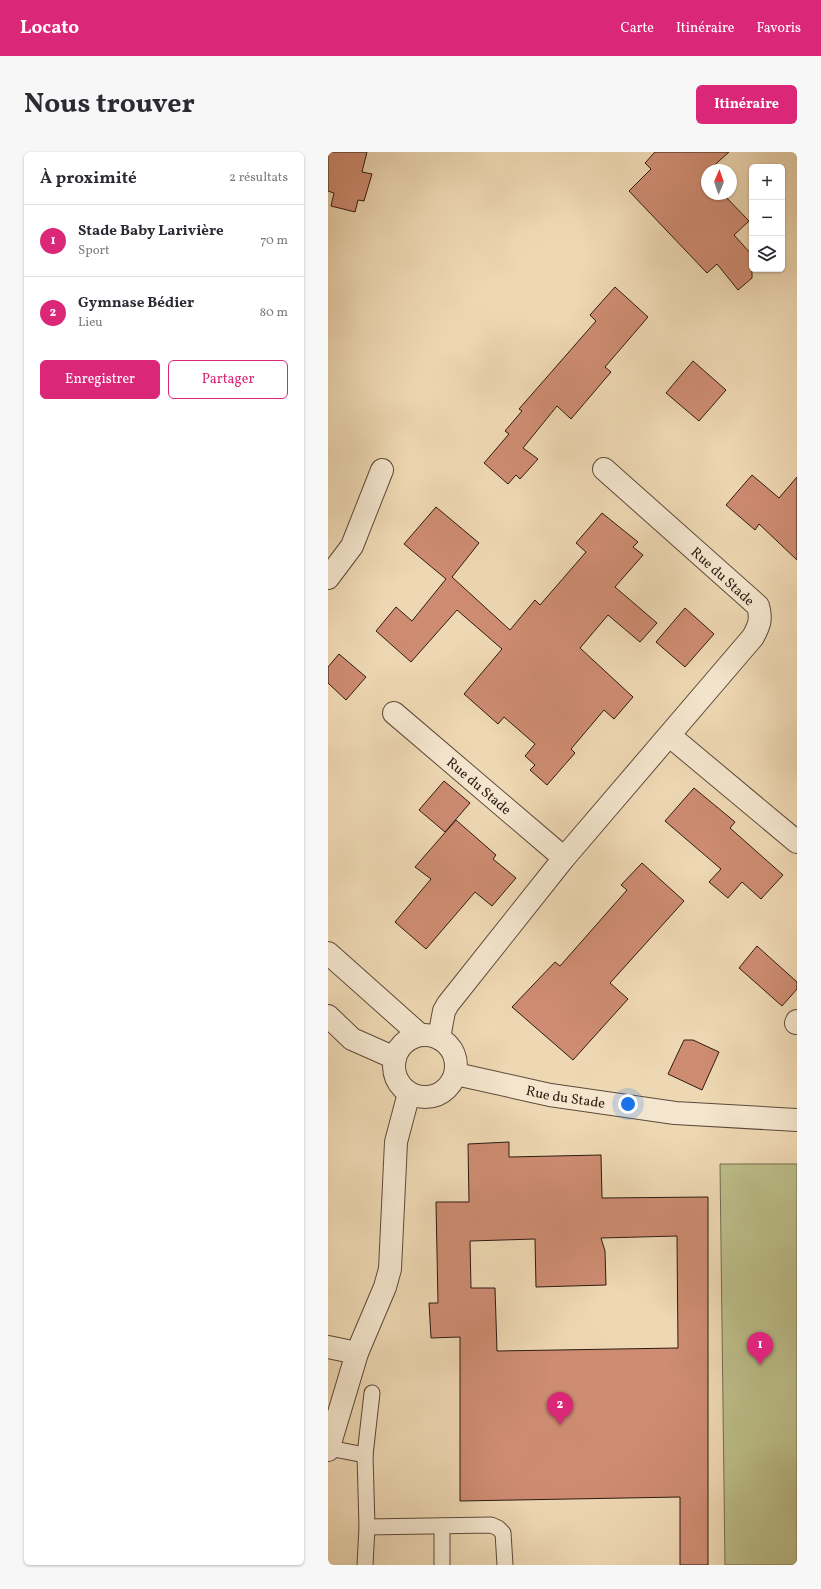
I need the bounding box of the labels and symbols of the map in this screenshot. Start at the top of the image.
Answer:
north arrow [701,164,737,200]
street label: Rue du Stade [686,543,758,611]
street label: Rue du Stade [442,754,515,820]
street label: Rue du Stade [524,1082,606,1114]
your location [618,1094,638,1114]
pin: 1 [747,1332,773,1365]
pin: 2 [547,1392,573,1425]

